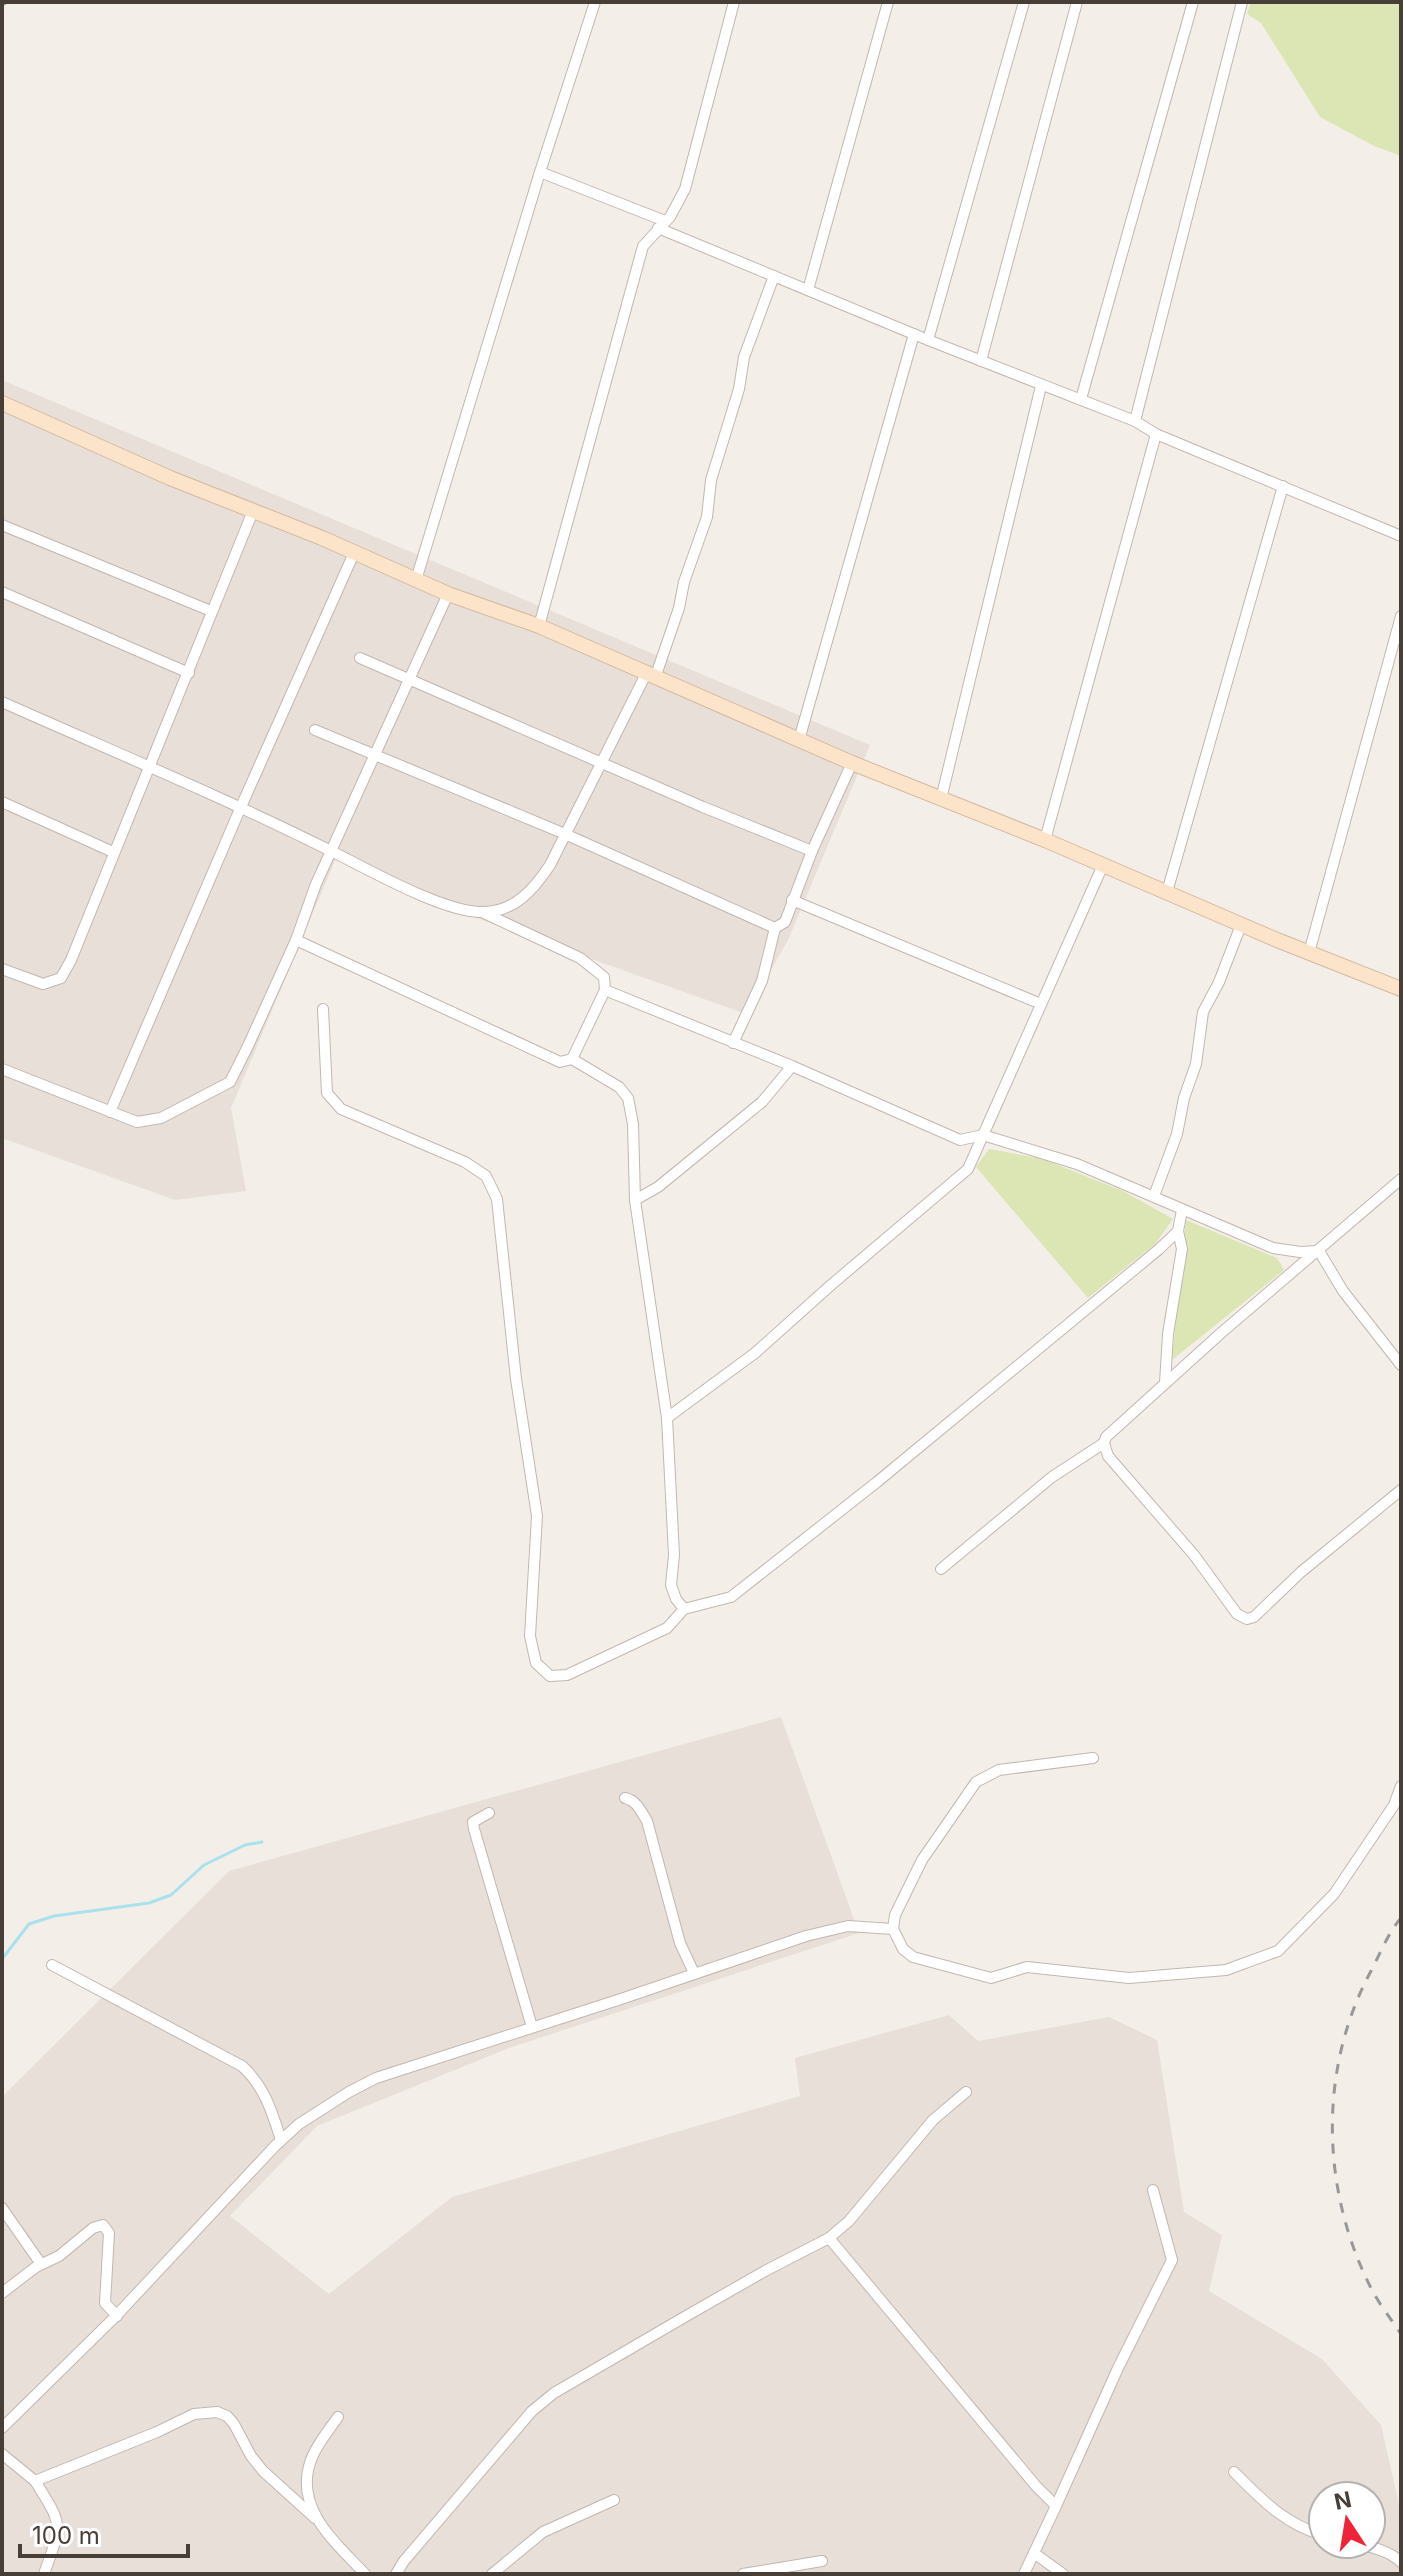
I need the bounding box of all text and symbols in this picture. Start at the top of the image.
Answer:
north arrow [1307,2480,1387,2560]
text: N [1332,2486,1354,2515]
scale bar [20,2508,188,2558]
text: 100 m [32,2521,100,2550]

